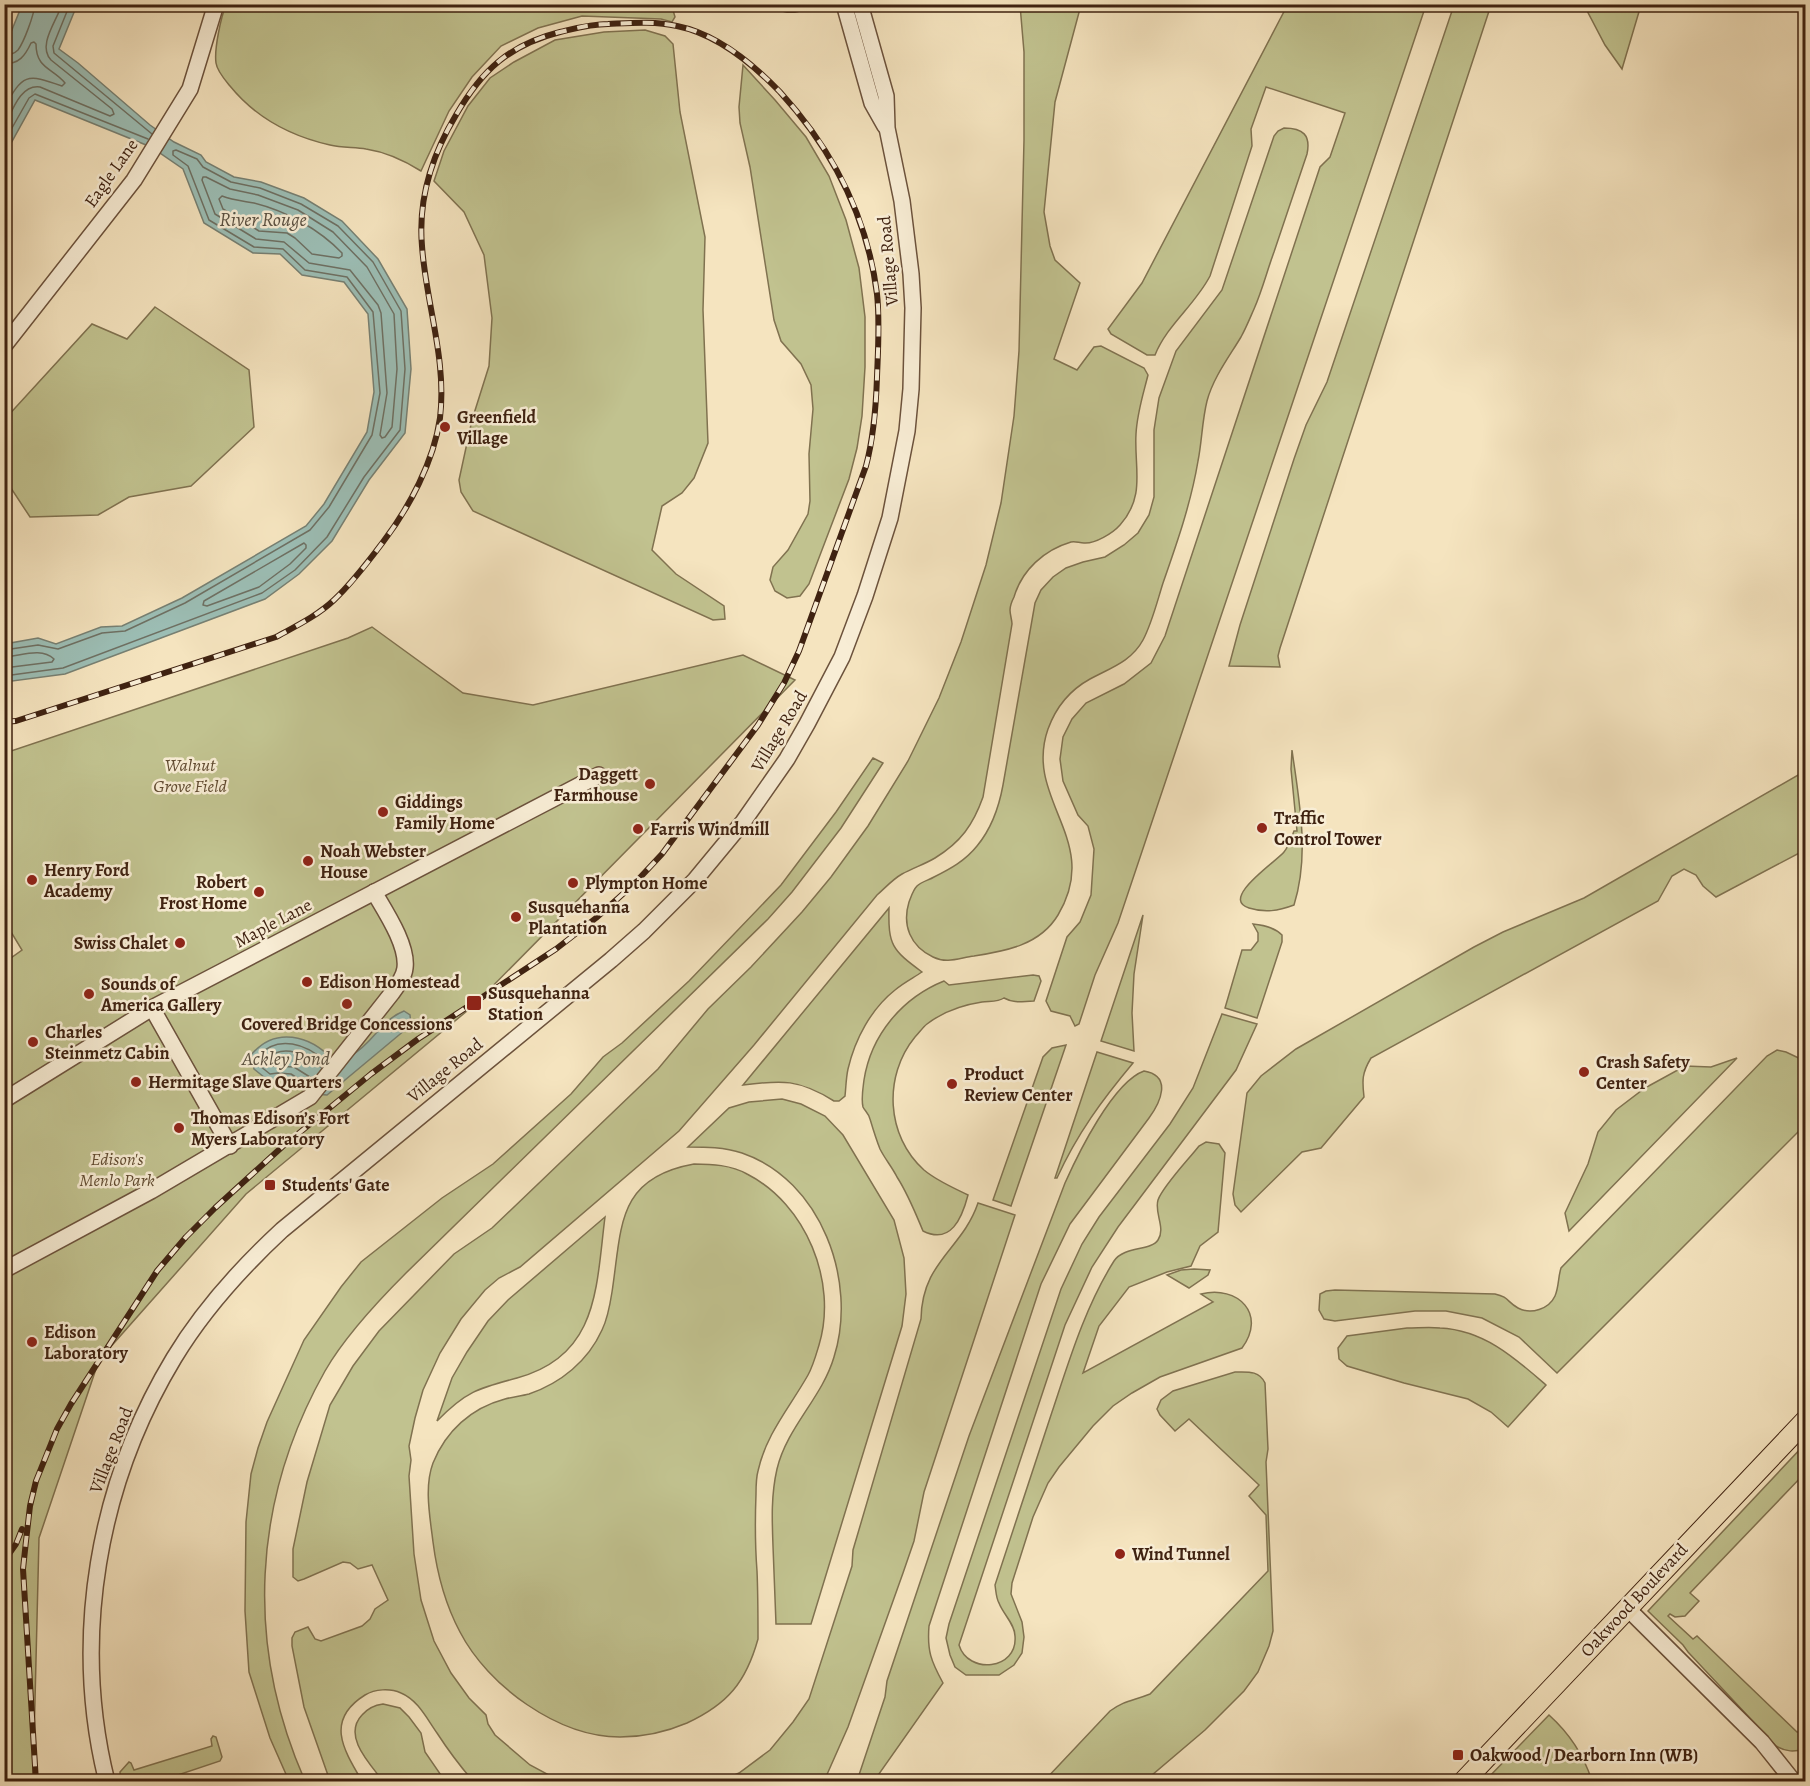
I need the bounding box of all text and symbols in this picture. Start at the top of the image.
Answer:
street label: Eagle Lane [78,134,144,212]
water label: River Rouge [219,206,307,233]
street label: Village Road [872,214,904,308]
place label: Greenfield Village [456,405,537,450]
marker: Greenfield Village [438,420,452,434]
street label: Village Road [745,686,813,777]
park label: Walnut Grove Field [153,753,227,798]
place label: Daggett Farmhouse [553,762,638,807]
marker: Daggett Farmhouse [643,777,657,791]
place label: Giddings Family Home [395,790,495,835]
marker: Giddings Family Home [376,805,390,819]
place label: Traffic Control Tower [1274,806,1382,851]
place label: Farris Windmill [650,817,770,841]
marker: Traffic Control Tower [1255,821,1269,835]
marker: Farris Windmill [631,822,645,836]
place label: Noah Webster House [320,839,427,884]
marker: Noah Webster House [301,854,315,868]
place label: Henry Ford Academy [43,858,130,903]
place label: Robert Frost Home [159,870,247,915]
place label: Plympton Home [585,871,708,895]
marker: Henry Ford Academy [25,873,39,887]
marker: Plympton Home [566,876,580,890]
marker: Robert Frost Home [252,885,266,899]
street label: Maple Lane [230,893,316,953]
place label: Susquehanna Plantation [528,895,630,940]
marker: Susquehanna Plantation [509,910,523,924]
place label: Swiss Chalet [74,931,168,955]
marker: Swiss Chalet [173,936,187,950]
place label: Edison Homestead [319,970,460,994]
place label: Sounds of America Gallery [100,972,222,1017]
marker: Edison Homestead [300,975,314,989]
place label: Susquehanna Station [488,981,590,1026]
marker: Sounds of America Gallery [82,987,96,1001]
marker: Susquehanna Station [465,994,483,1012]
marker: Covered Bridge Concessions [340,997,354,1011]
place label: Covered Bridge Concessions [241,1012,453,1036]
place label: Charles Steinmetz Cabin [45,1020,170,1065]
street label: Village Road [401,1032,488,1108]
marker: Charles Steinmetz Cabin [26,1035,40,1049]
water label: Ackley Pond [241,1045,331,1072]
place label: Crash Safety Center [1596,1050,1690,1095]
place label: Product Review Center [964,1062,1073,1107]
marker: Crash Safety Center [1577,1065,1591,1079]
place label: Hermitage Slave Quarters [148,1070,342,1094]
marker: Hermitage Slave Quarters [129,1075,143,1089]
marker: Product Review Center [945,1077,959,1091]
place label: Thomas Edison’s Fort Myers Laboratory [191,1106,350,1151]
marker: Thomas Edison’s Fort Myers Laboratory [172,1121,186,1135]
park label: Edison's Menlo Park [79,1147,155,1192]
place label: Students' Gate [282,1173,389,1197]
marker: Students' Gate [263,1178,277,1192]
place label: Edison Laboratory [44,1320,129,1365]
marker: Edison Laboratory [25,1335,39,1349]
street label: Village Road [83,1403,139,1498]
street label: Oakwood Boulevard [1575,1538,1693,1662]
place label: Wind Tunnel [1131,1542,1230,1566]
marker: Wind Tunnel [1113,1547,1127,1561]
place label: Oakwood / Dearborn Inn (WB) [1470,1743,1698,1767]
marker: Oakwood / Dearborn Inn (WB) [1451,1748,1465,1762]

